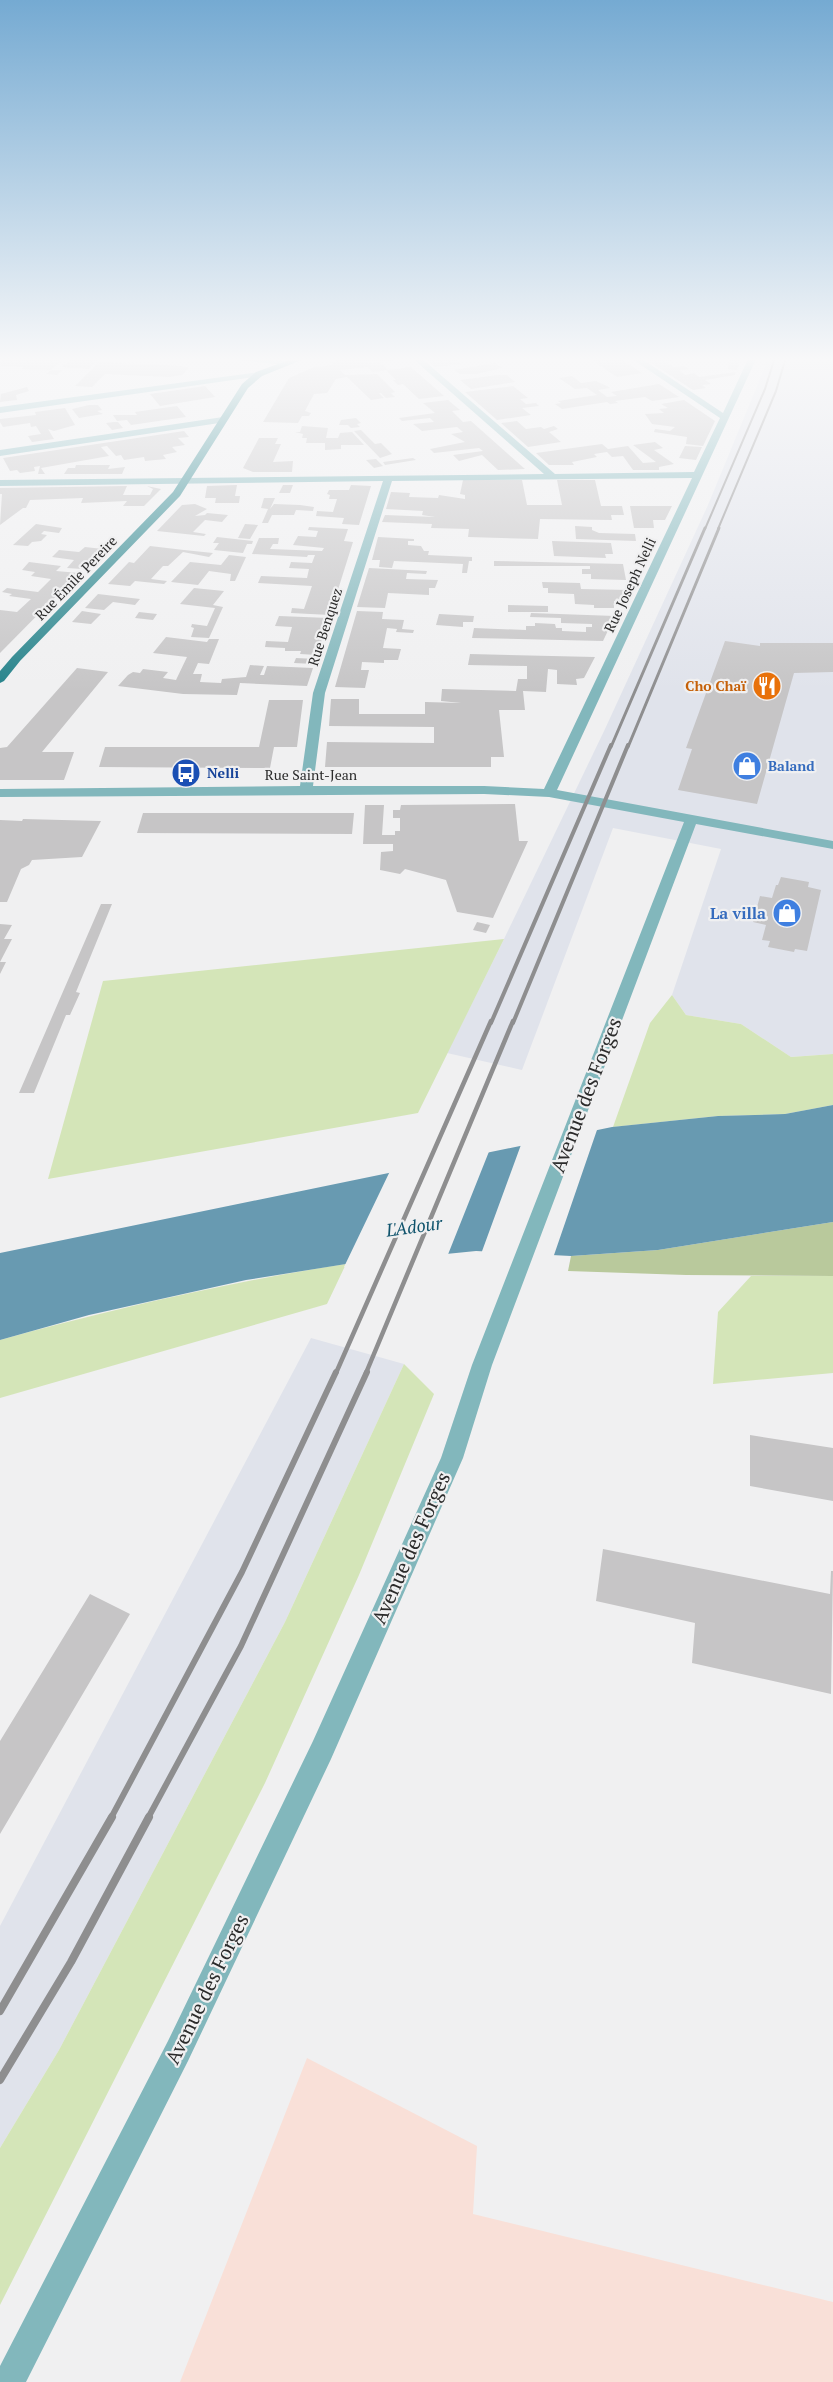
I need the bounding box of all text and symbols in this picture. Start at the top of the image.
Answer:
street label: Rue Émile Pereire [30,531,121,624]
street label: Rue Joseph Nelli [599,534,660,635]
street label: Rue Benquez [303,585,346,668]
restaurant icon: Cho Chaï [751,670,783,702]
place label: Cho Chaï [685,676,747,695]
shop icon: Baland [731,750,763,782]
place label: Baland [768,756,815,775]
bus stop icon: Nelli [170,757,202,789]
place label: Nelli [207,763,239,782]
street label: Rue Saint-Jean [265,765,358,784]
shop icon: La villa [771,897,803,929]
place label: La villa [710,902,766,924]
street label: Avenue des Forges [544,1013,628,1176]
water label: L'Adour [383,1210,445,1242]
street label: Avenue des Forges [365,1467,456,1628]
street label: Avenue des Forges [158,1909,255,2068]

